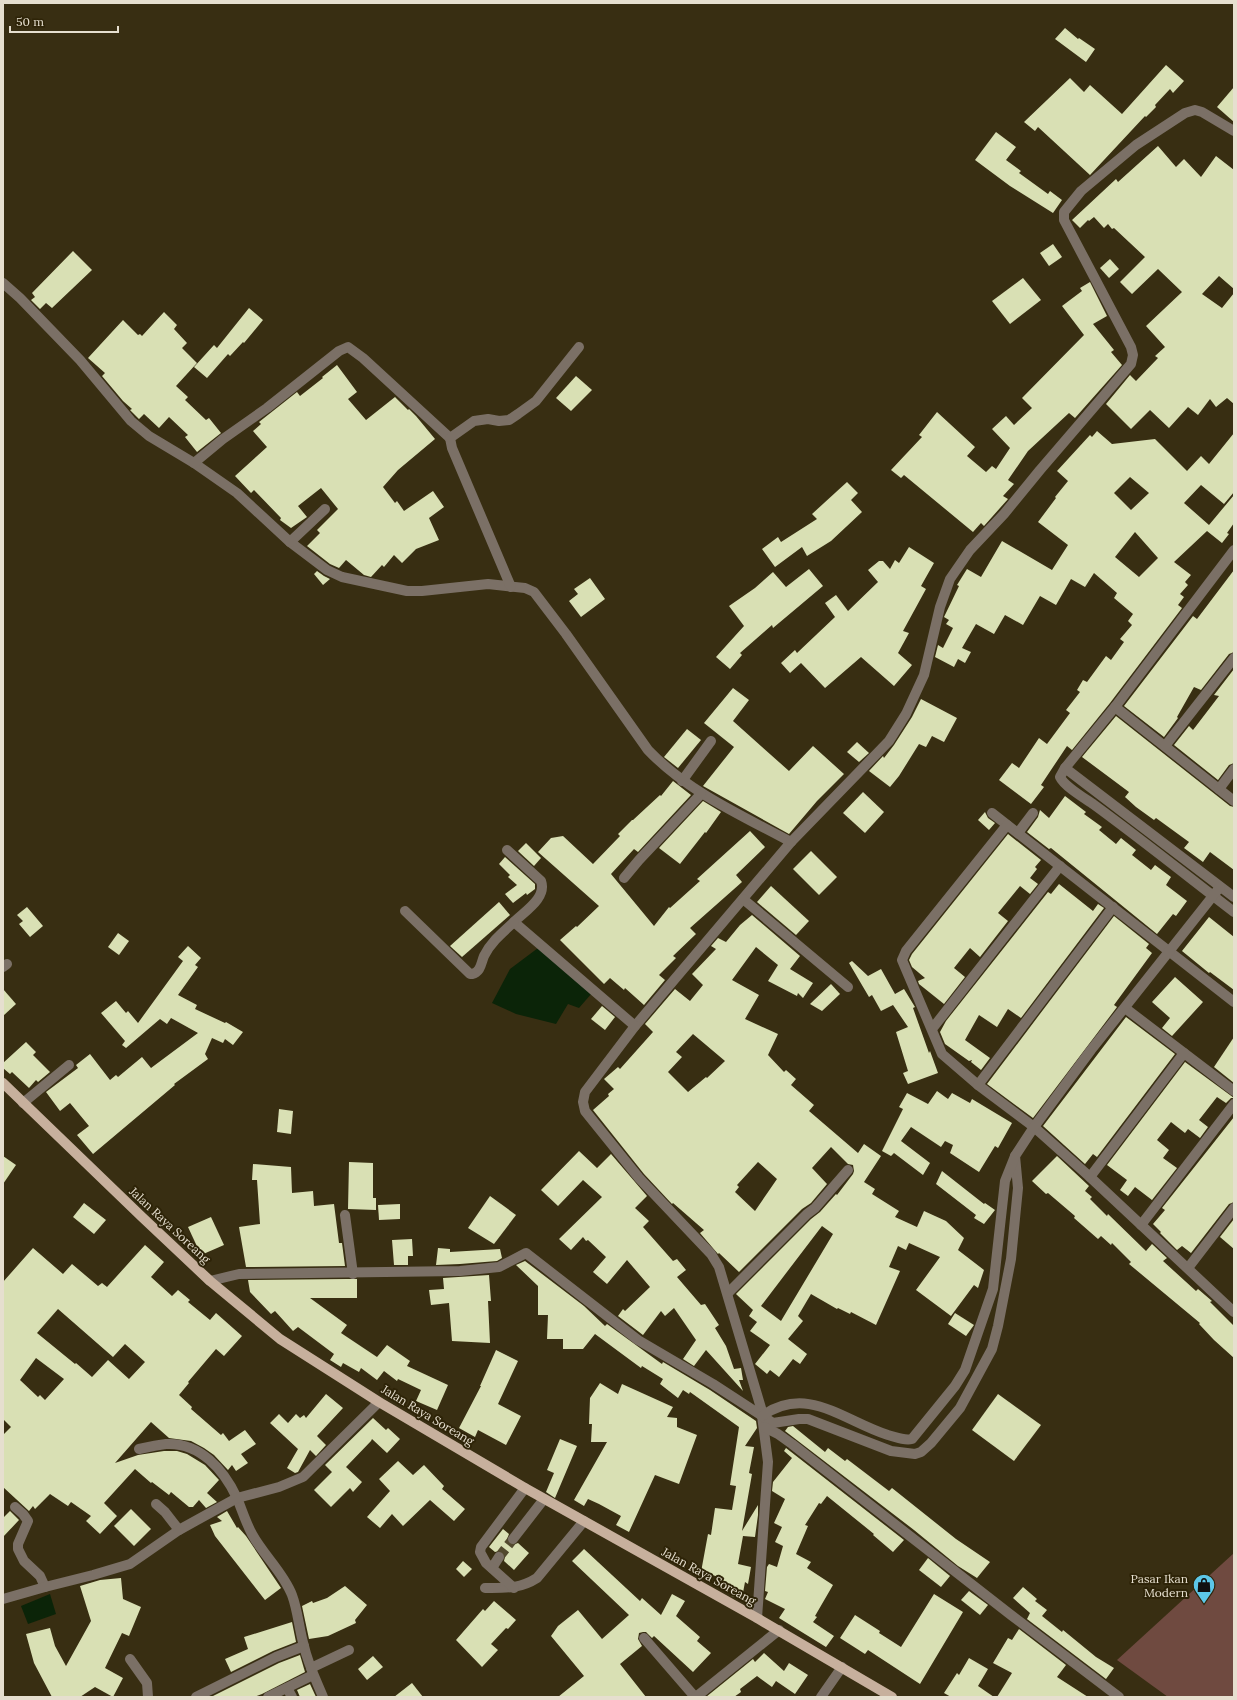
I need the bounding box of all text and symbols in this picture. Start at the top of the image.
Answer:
scale bar [10,8,118,34]
text: 50 m [16,14,44,29]
street label: Jalan Raya Soreang [126,1183,214,1267]
street label: Jalan Raya Soreang [378,1381,477,1449]
street label: Jalan Raya Soreang [658,1543,759,1608]
place label: Pasar Ikan Modern [1131,1571,1188,1600]
shop icon: Pasar Ikan Modern [1191,1572,1217,1605]

